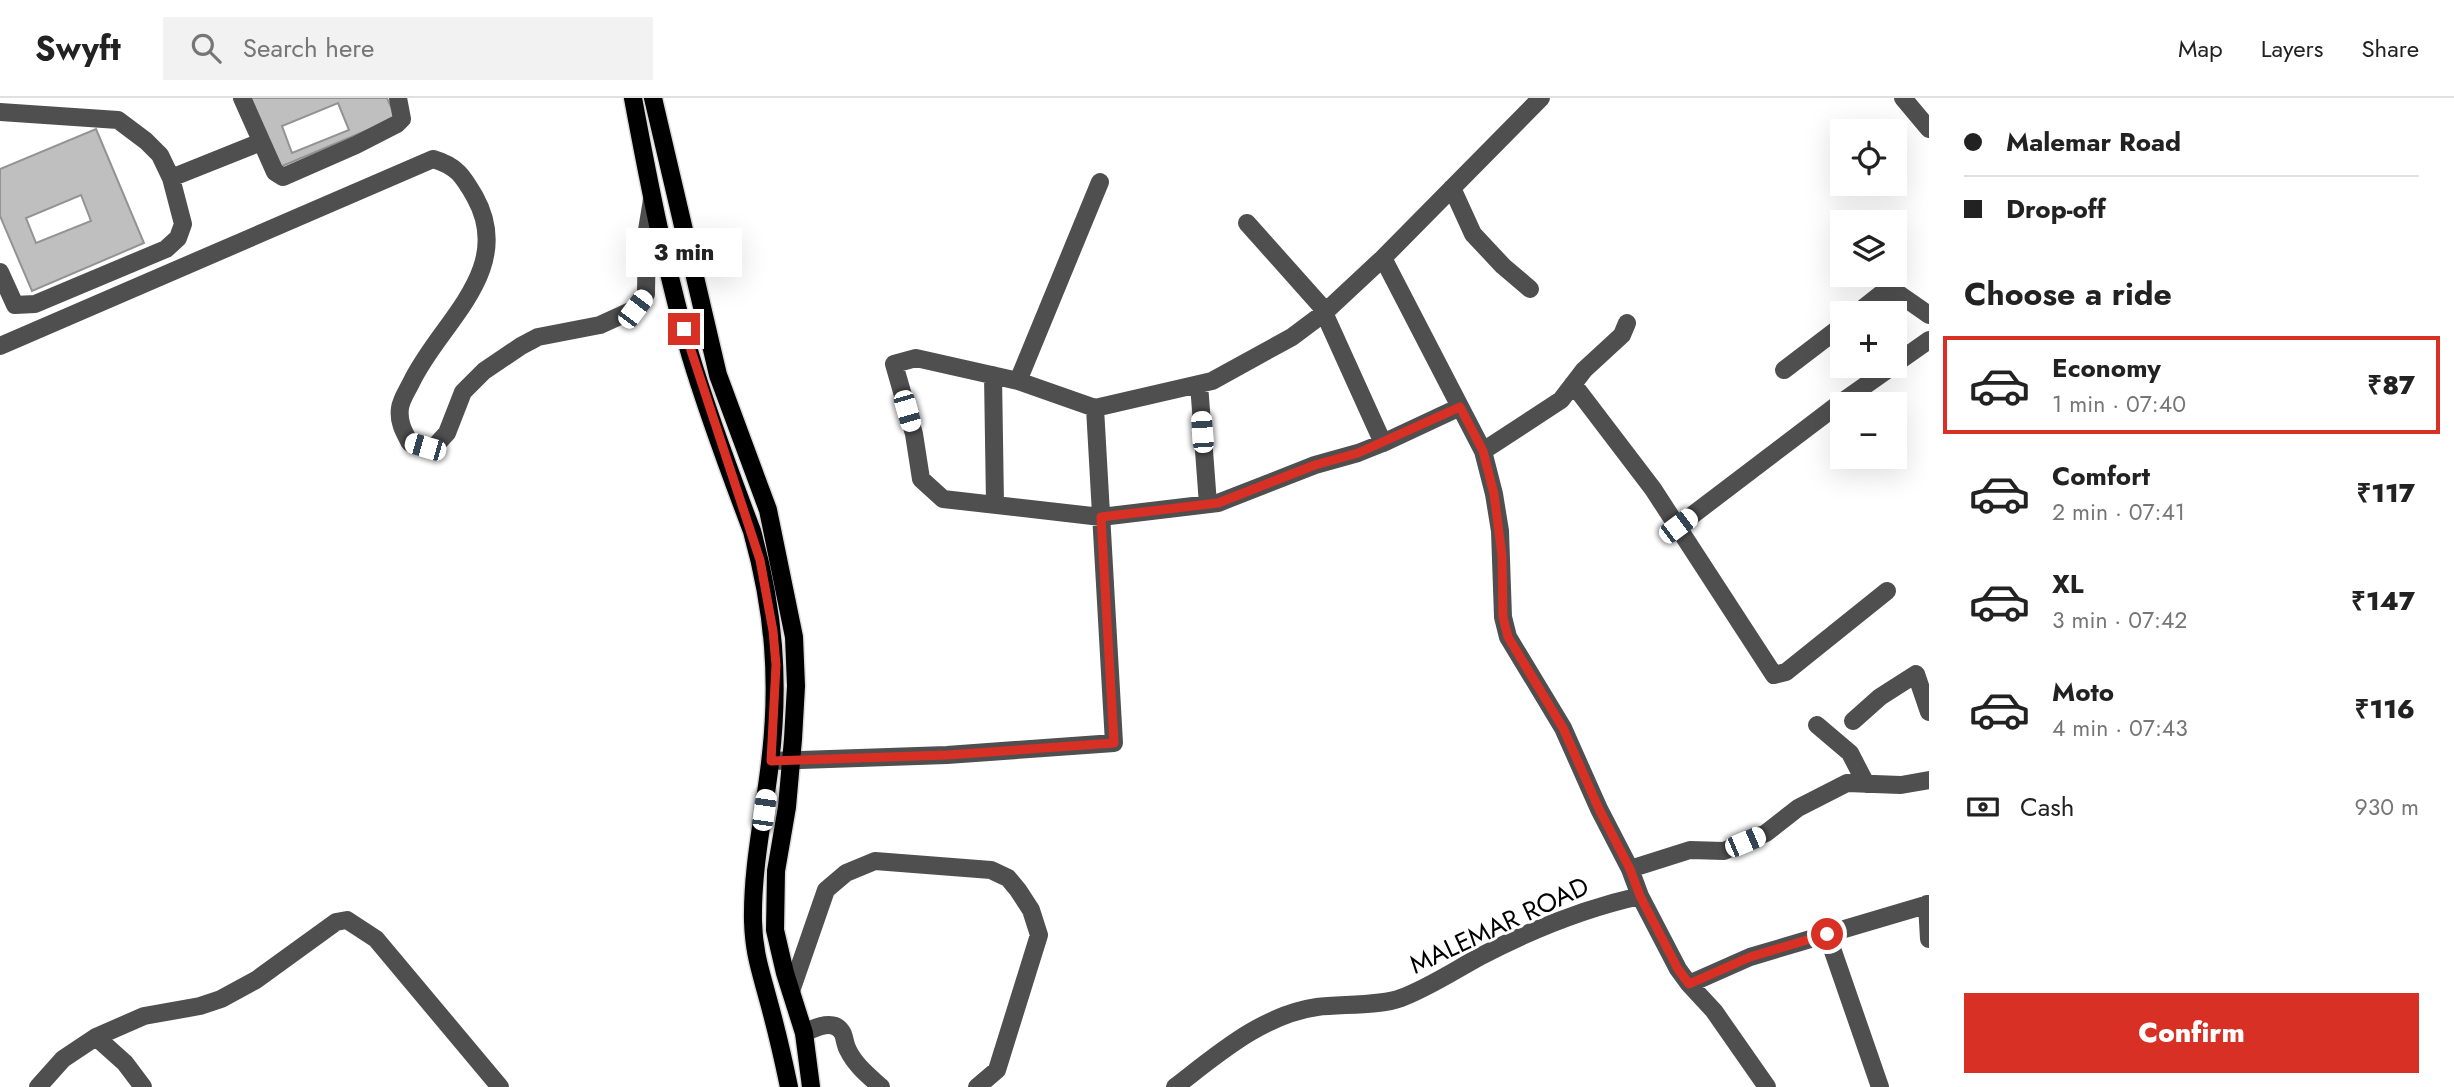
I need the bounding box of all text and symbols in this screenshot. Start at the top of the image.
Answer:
search box [163,17,653,80]
text: Swyft [35,25,121,72]
icon: search [187,29,225,67]
text: Search here [243,29,374,67]
text: Map [2178,31,2223,66]
text: Layers [2261,31,2323,66]
text: Share [2361,31,2419,66]
map controls [1830,119,1907,469]
button: locate [1830,119,1907,196]
text: Malemar Road [2006,123,2181,161]
text: Drop-off [2006,190,2106,228]
button: layers [1830,210,1907,287]
callout: 3 min [626,228,742,276]
text: 3 min [654,235,714,269]
text: Choose a ride [1964,271,2172,317]
car [614,286,657,332]
button: + [1830,301,1907,378]
route end [668,313,700,345]
text: Economy [2052,349,2161,387]
icon: car [1968,354,2031,417]
text: ₹87 [2367,366,2415,404]
text: 1 min · 07:40 [2052,387,2186,421]
car [892,388,923,434]
button: − [1830,392,1907,469]
car [1191,410,1214,454]
car [402,431,449,463]
text: Comfort [2052,457,2150,495]
icon: car [1968,462,2031,525]
text: ₹117 [2356,474,2415,512]
text: 2 min · 07:41 [2052,495,2185,529]
car [1655,505,1702,547]
text: XL [2052,565,2084,603]
icon: car [1968,570,2031,633]
text: ₹147 [2351,582,2415,620]
text: 3 min · 07:42 [2052,603,2187,637]
text: Moto [2052,673,2114,711]
icon: car [1968,678,2031,741]
text: ₹116 [2355,690,2415,728]
text: 4 min · 07:43 [2052,711,2188,745]
car [751,788,778,832]
icon: cash [1964,788,2002,826]
text: Cash [2020,788,2074,826]
text: 930 m [2355,790,2419,824]
car [1722,824,1769,860]
street label: MALEMAR ROAD [1403,867,1595,983]
route start [1811,918,1843,950]
button: Confirm [1964,993,2419,1073]

